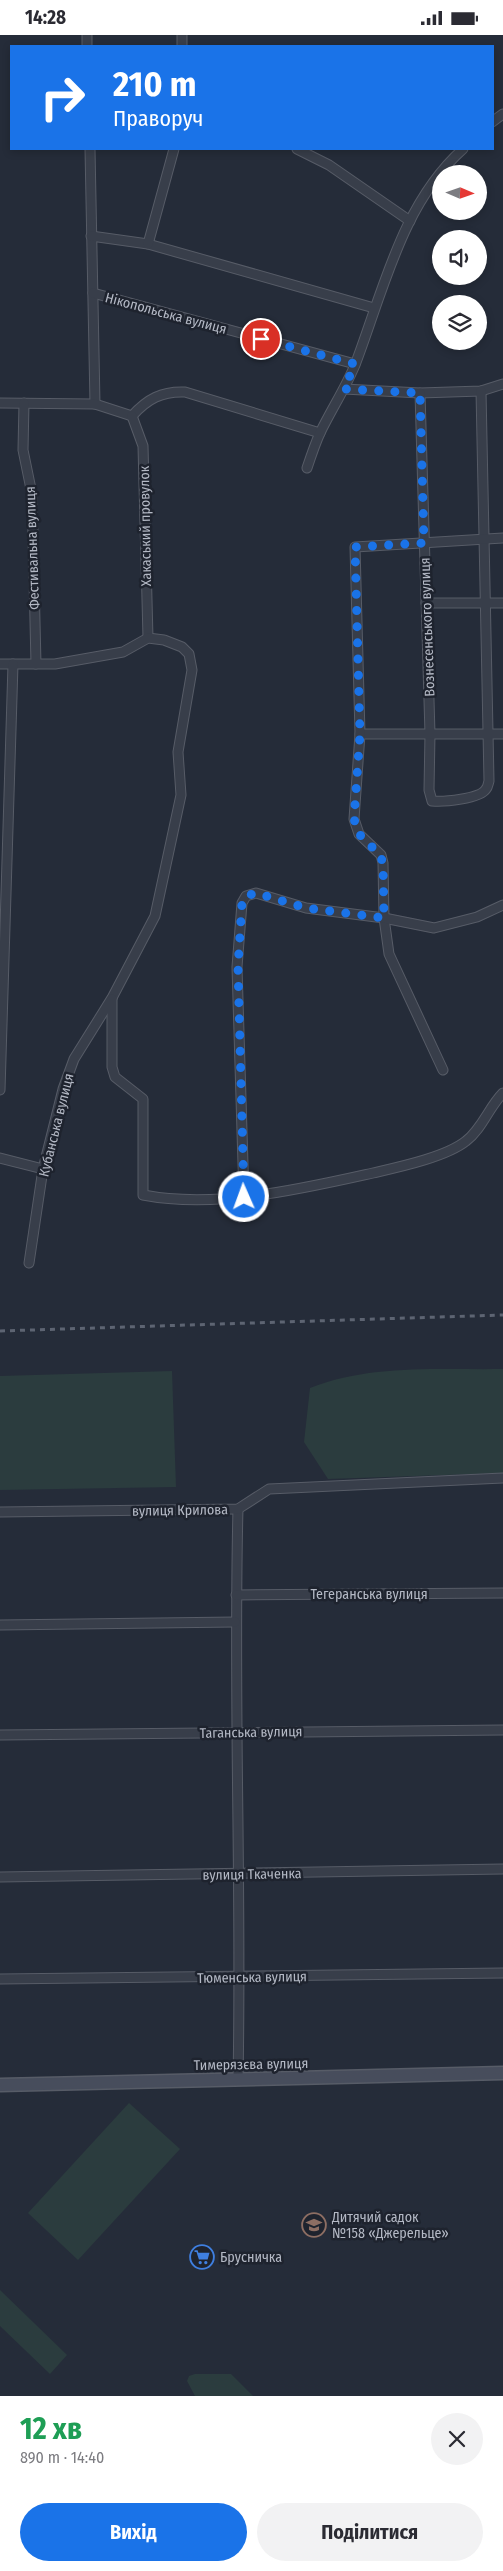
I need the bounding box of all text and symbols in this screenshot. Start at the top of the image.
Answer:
text: 14:28 [25,6,66,29]
text: 210 m [113,63,197,105]
icon: right [30,65,95,130]
text: Праворуч [113,105,203,132]
north arrow [432,165,488,220]
map controls [432,165,487,350]
button: sound [432,230,487,285]
street label: Нікопольська вулиця [103,289,229,338]
button: layers [432,295,487,350]
pin [240,318,282,360]
icon: arrive [247,325,275,353]
street label: Хакаський провулок [136,465,155,586]
street label: Фестивальна вулиця [22,486,43,610]
street label: Вознесенського вулиця [417,557,438,697]
street label: Кубанська вулиця [35,1072,78,1179]
position arrow [217,1170,269,1222]
street label: вулиця Крилова [132,1501,228,1520]
street label: Тегеранська вулиця [310,1586,428,1603]
street label: Таганська вулиця [199,1723,303,1742]
street label: вулиця Ткаченка [202,1865,302,1884]
street label: Тюменська вулиця [197,1968,307,1987]
street label: Тимерязєва вулиця [194,2055,308,2074]
place label: Дитячий садок №158 «Джерельце» [331,2209,449,2242]
school or university icon: Дитячий садок №158 «Джерельце» [301,2212,327,2238]
supermarket icon: Брусничка [189,2244,215,2270]
place label: Брусничка [220,2249,282,2266]
text: 12 хв [20,2411,82,2447]
button: close [431,2413,483,2465]
text: 890 m · 14:40 [20,2448,104,2467]
button: Вихід [20,2503,247,2561]
button: Поділитися [257,2503,483,2561]

